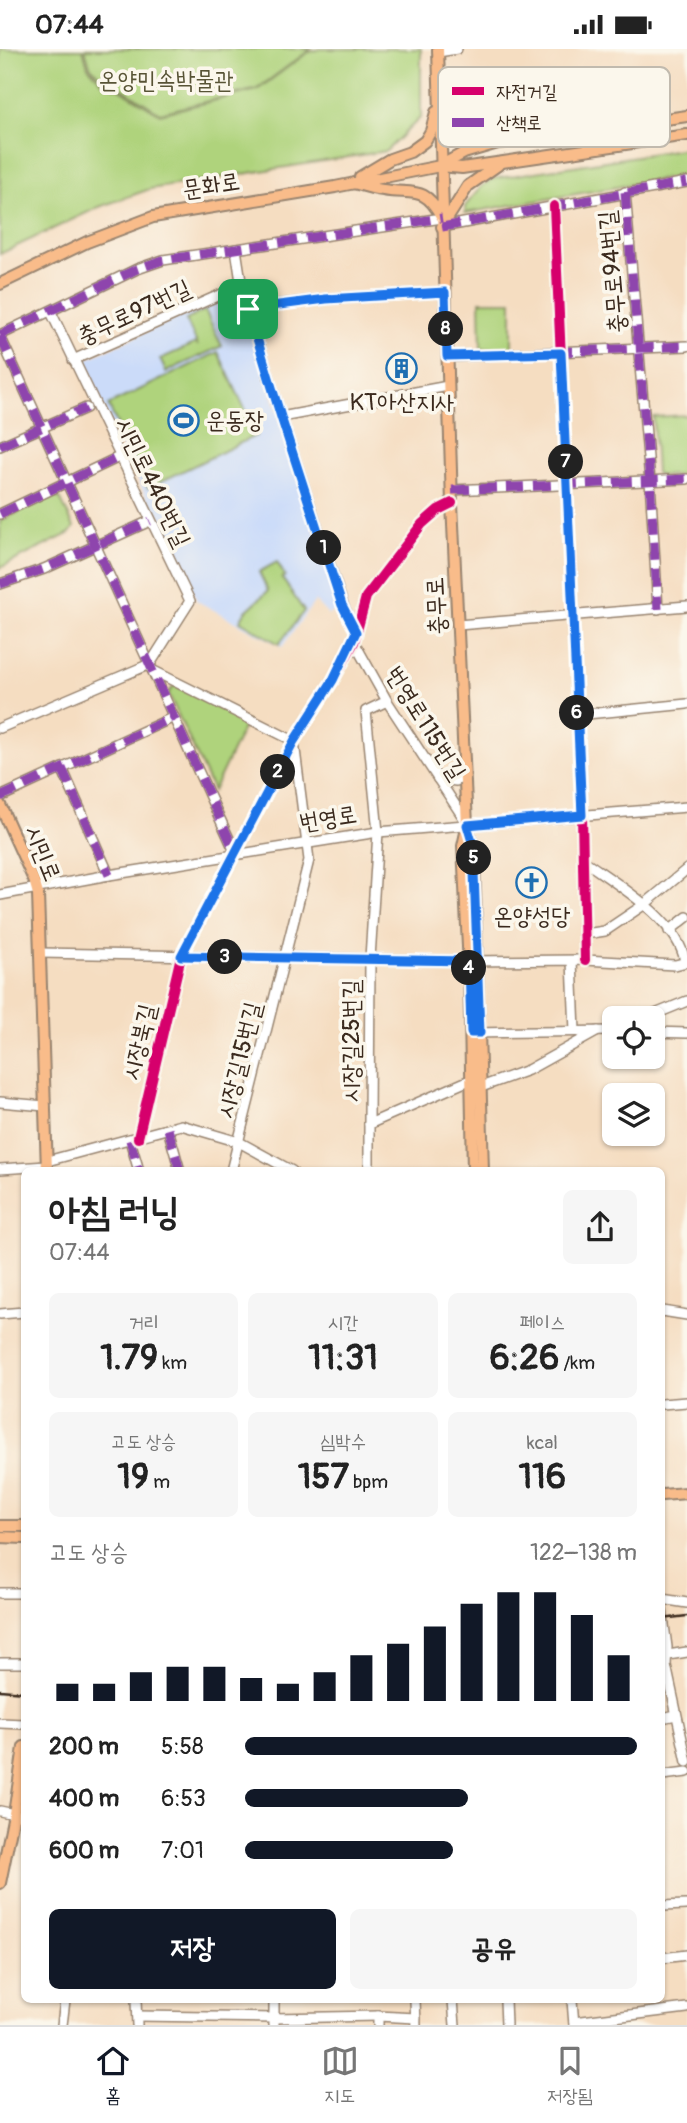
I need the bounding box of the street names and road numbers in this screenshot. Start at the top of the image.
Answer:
street label: 문화로 [180,167,242,204]
street label: 충무로94번길 [593,210,632,334]
street label: 충무로97번길 [73,274,195,351]
street label: 시민로440번길 [109,413,196,552]
street label: 충무로 [421,576,452,636]
street label: 번영로115번길 [379,661,472,785]
street label: 번영로 [297,800,359,837]
street label: 시민로 [18,821,67,885]
street label: 시장길25번길 [337,980,366,1103]
street label: 시장길15번길 [211,999,268,1121]
street label: 시장북길 [117,1001,162,1083]

